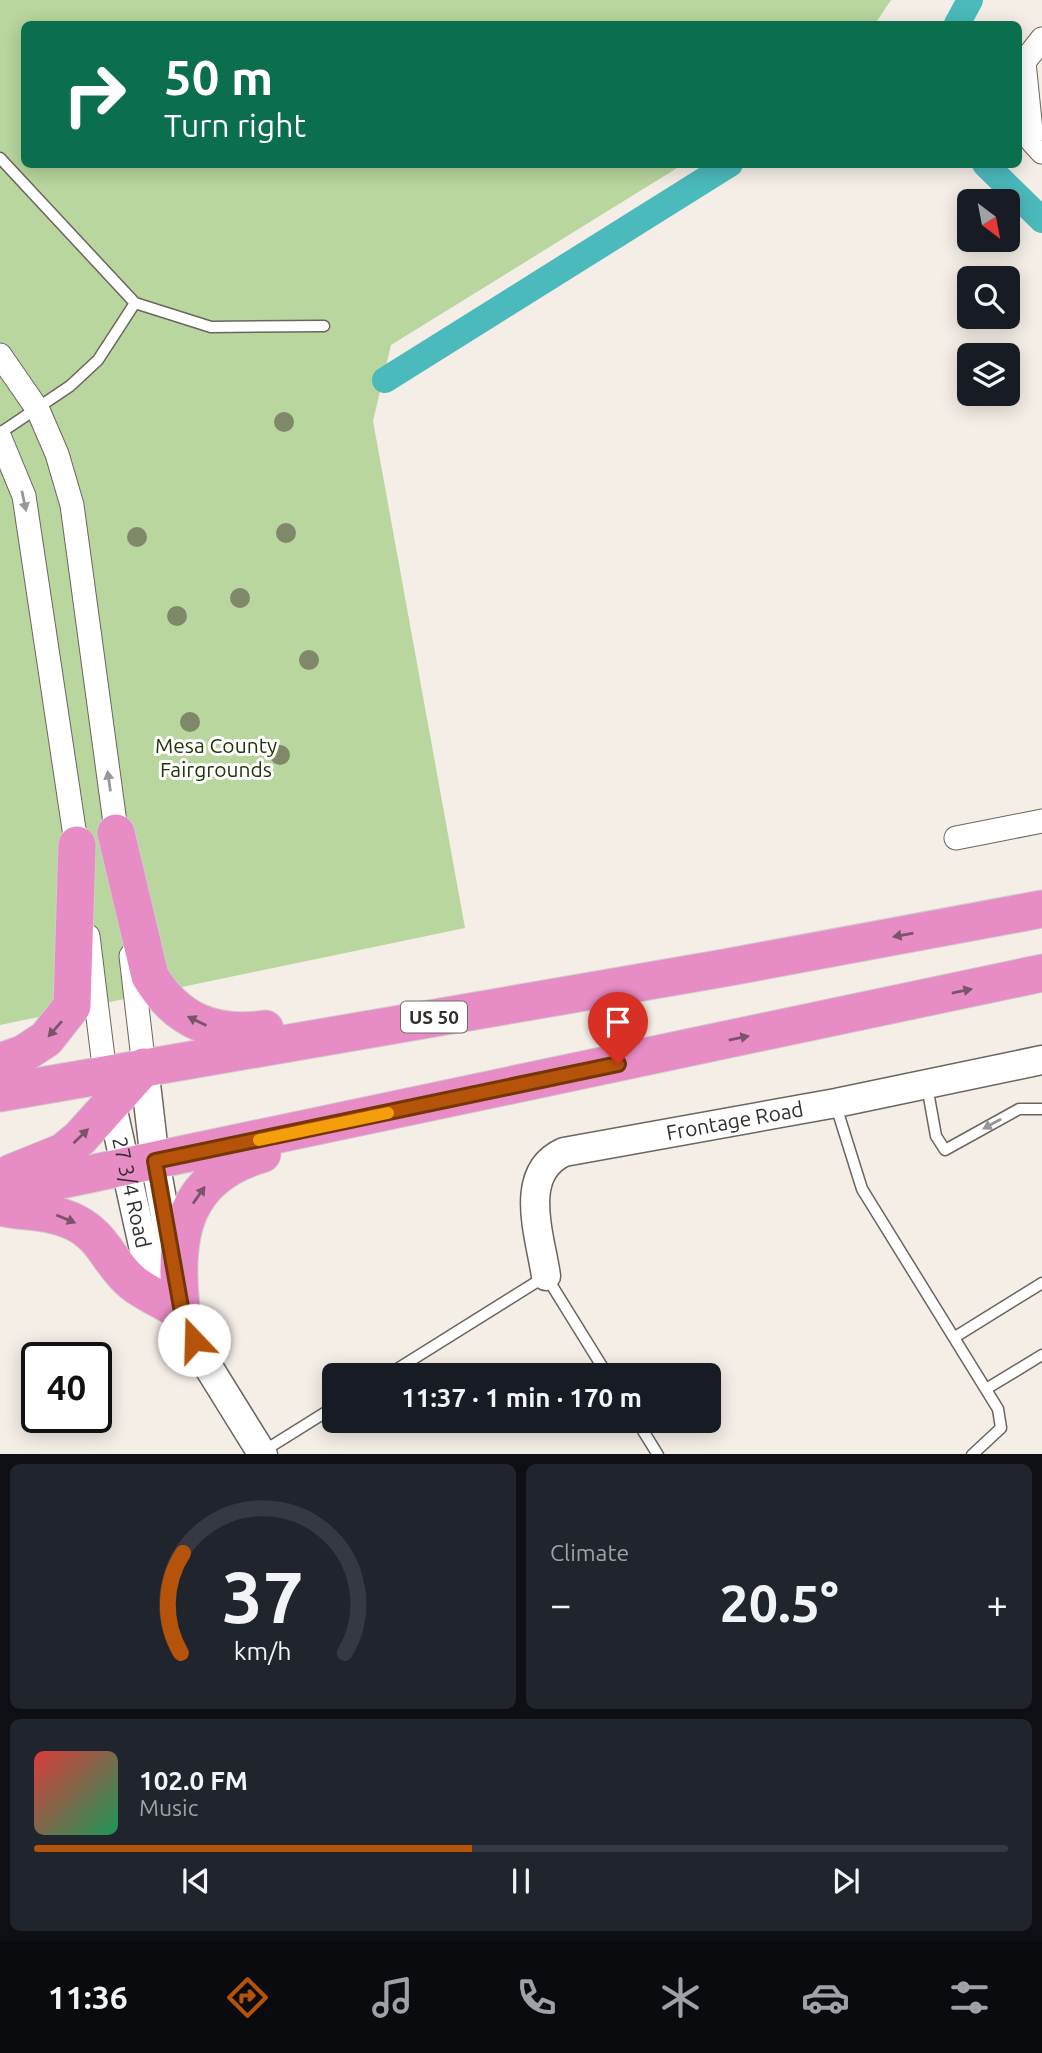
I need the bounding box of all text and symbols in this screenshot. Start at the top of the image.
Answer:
icon: right [49,49,140,140]
text: 50 m [164,49,273,104]
text: Turn right [164,107,306,143]
north arrow [957,189,1020,252]
map controls [957,189,1020,406]
button: search [957,266,1020,329]
button: layers [957,343,1020,406]
one-way arrow [19,491,30,513]
park label: Mesa County Fairgrounds [155,733,277,781]
one-way arrow [104,769,115,791]
one-way arrow [892,930,914,941]
one-way arrow [951,985,973,996]
pin [588,992,648,1064]
road number: US 50 [401,1001,467,1032]
icon: arrive [599,1003,637,1041]
one-way arrow [187,1015,207,1026]
one-way arrow [48,1021,63,1038]
one-way arrow [728,1033,750,1044]
street label: Frontage Road [664,1096,805,1144]
one-way arrow [981,1117,1001,1129]
one-way arrow [72,1128,89,1145]
street label: 27 3/4 Road [108,1134,156,1250]
one-way arrow [192,1186,206,1204]
one-way arrow [56,1214,77,1225]
position arrow [157,1303,231,1377]
speed limit sign: 40 [21,1342,112,1433]
text: 11:37 · 1 min · 170 m [401,1383,642,1412]
text: Climate [550,1540,629,1565]
text: 37 [222,1555,304,1637]
text: 20.5° [719,1574,839,1632]
text: − [550,1583,571,1625]
text: + [987,1583,1008,1625]
text: km/h [234,1636,292,1664]
text: 102.0 FM [139,1766,248,1795]
text: Music [139,1795,198,1820]
icon: previous [177,1862,215,1900]
icon: pause [502,1862,540,1900]
icon: next [827,1862,865,1900]
icon: directions [223,1973,272,2022]
icon: music [368,1973,417,2022]
icon: phone [512,1973,561,2022]
icon: climate [656,1973,705,2022]
icon: car [801,1973,850,2022]
icon: filters [945,1973,994,2022]
text: 11:36 [48,1979,128,2015]

